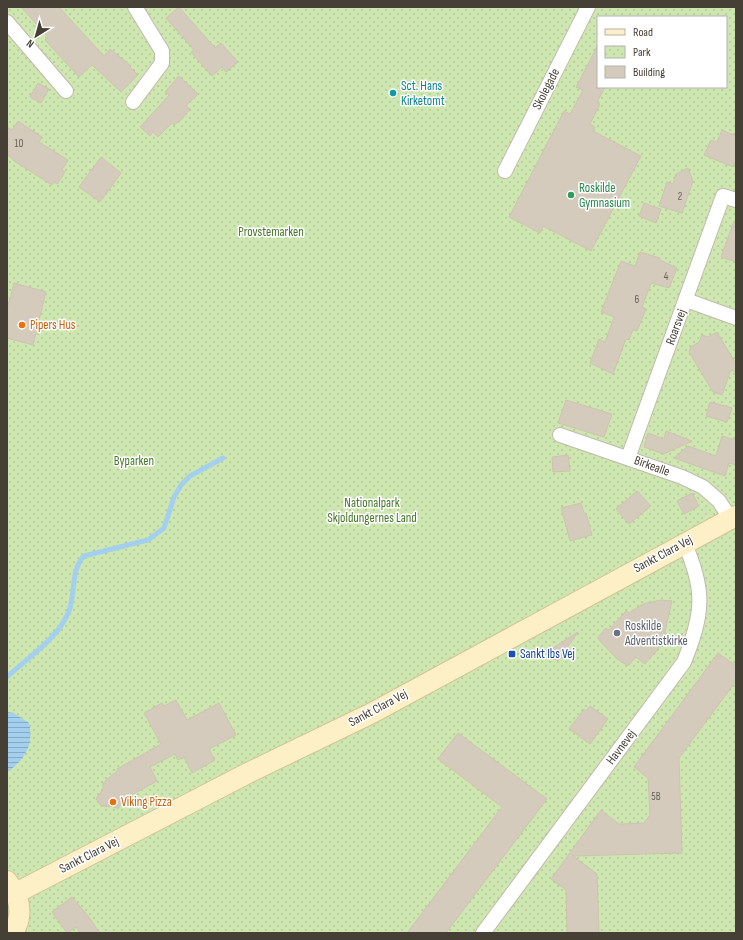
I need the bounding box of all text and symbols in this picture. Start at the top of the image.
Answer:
north arrow [16,16,56,56]
legend [597,16,727,88]
text: Road [633,25,653,40]
text: N [24,37,37,51]
text: Park [633,45,651,60]
text: Building [633,65,665,80]
street label: Skolegade [529,66,563,112]
place label: Sct. Hans Kirketomt [401,78,445,109]
marker: Sct. Hans Kirketomt [388,88,398,98]
house number: 10 [15,137,23,150]
place label: Roskilde Gymnasium [579,180,630,211]
marker: Roskilde Gymnasium [566,190,576,200]
house number: 2 [678,190,683,203]
park label: Provstemarken [238,224,304,240]
house number: 4 [664,270,669,283]
house number: 6 [635,293,640,306]
street label: Roarsvej [662,307,690,347]
place label: Pipers Hus [30,317,76,333]
marker: Pipers Hus [17,320,27,330]
street label: Birkealle [632,452,672,480]
park label: Byparken [114,453,154,469]
park label: Nationalpark Skjoldungernes Land [327,495,417,526]
street label: Sankt Clara Vej [631,532,695,576]
place label: Roskilde Adventistkirke [624,618,688,649]
marker: Roskilde Adventistkirke [612,628,622,638]
place label: Sankt Ibs Vej [520,646,575,662]
marker: Sankt Ibs Vej [507,649,517,659]
street label: Sankt Clara Vej [346,686,410,730]
street label: Havnevej [603,726,639,768]
house number: 5B [651,790,661,803]
place label: Viking Pizza [121,794,172,810]
marker: Viking Pizza [108,797,118,807]
street label: Sankt Clara Vej [57,833,121,877]

